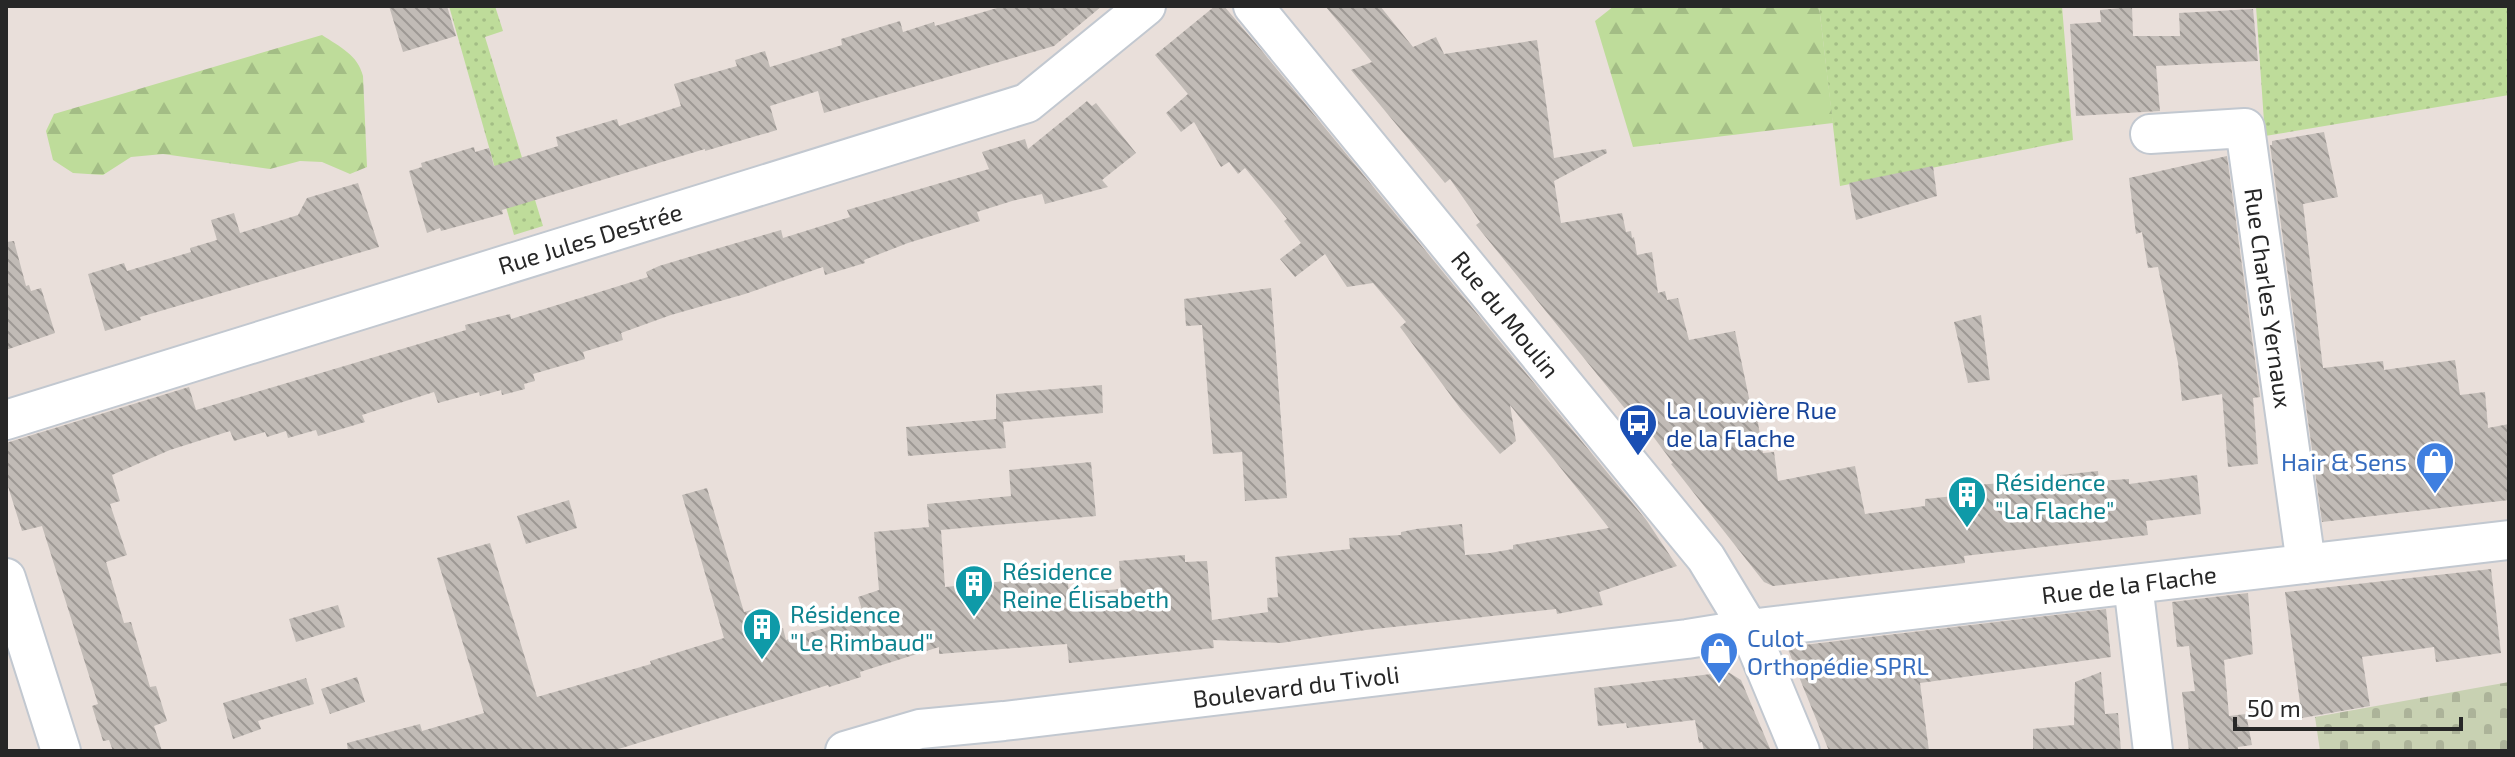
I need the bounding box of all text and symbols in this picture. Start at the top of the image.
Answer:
street label: Rue Charles Yernaux [2239,186,2299,410]
street label: Rue Jules Destrée [494,196,686,280]
street label: Rue du Moulin [1446,245,1566,383]
place label: La Louvière Rue de la Flache [1666,395,1837,452]
bus stop icon: La Louvière Rue de la Flache [1617,402,1659,457]
shop icon: Hair & Sens [2414,440,2456,495]
place label: Hair & Sens [2281,447,2407,476]
place label: Résidence "La Flache" [1995,467,2114,524]
building icon: Résidence "La Flache" [1946,474,1988,529]
place label: Résidence Reine Élisabeth [1002,556,1169,613]
street label: Rue de la Flache [2040,559,2218,609]
building icon: Résidence Reine Élisabeth [953,563,995,618]
place label: Résidence "Le Rimbaud" [790,599,934,656]
building icon: Résidence "Le Rimbaud" [741,606,783,661]
place label: Culot Orthopédie SPRL [1747,623,1929,680]
shop icon: Culot Orthopédie SPRL [1698,630,1740,685]
street label: Boulevard du Tivoli [1191,659,1401,713]
scale bar [2235,681,2461,731]
text: 50 m [2247,693,2301,722]

